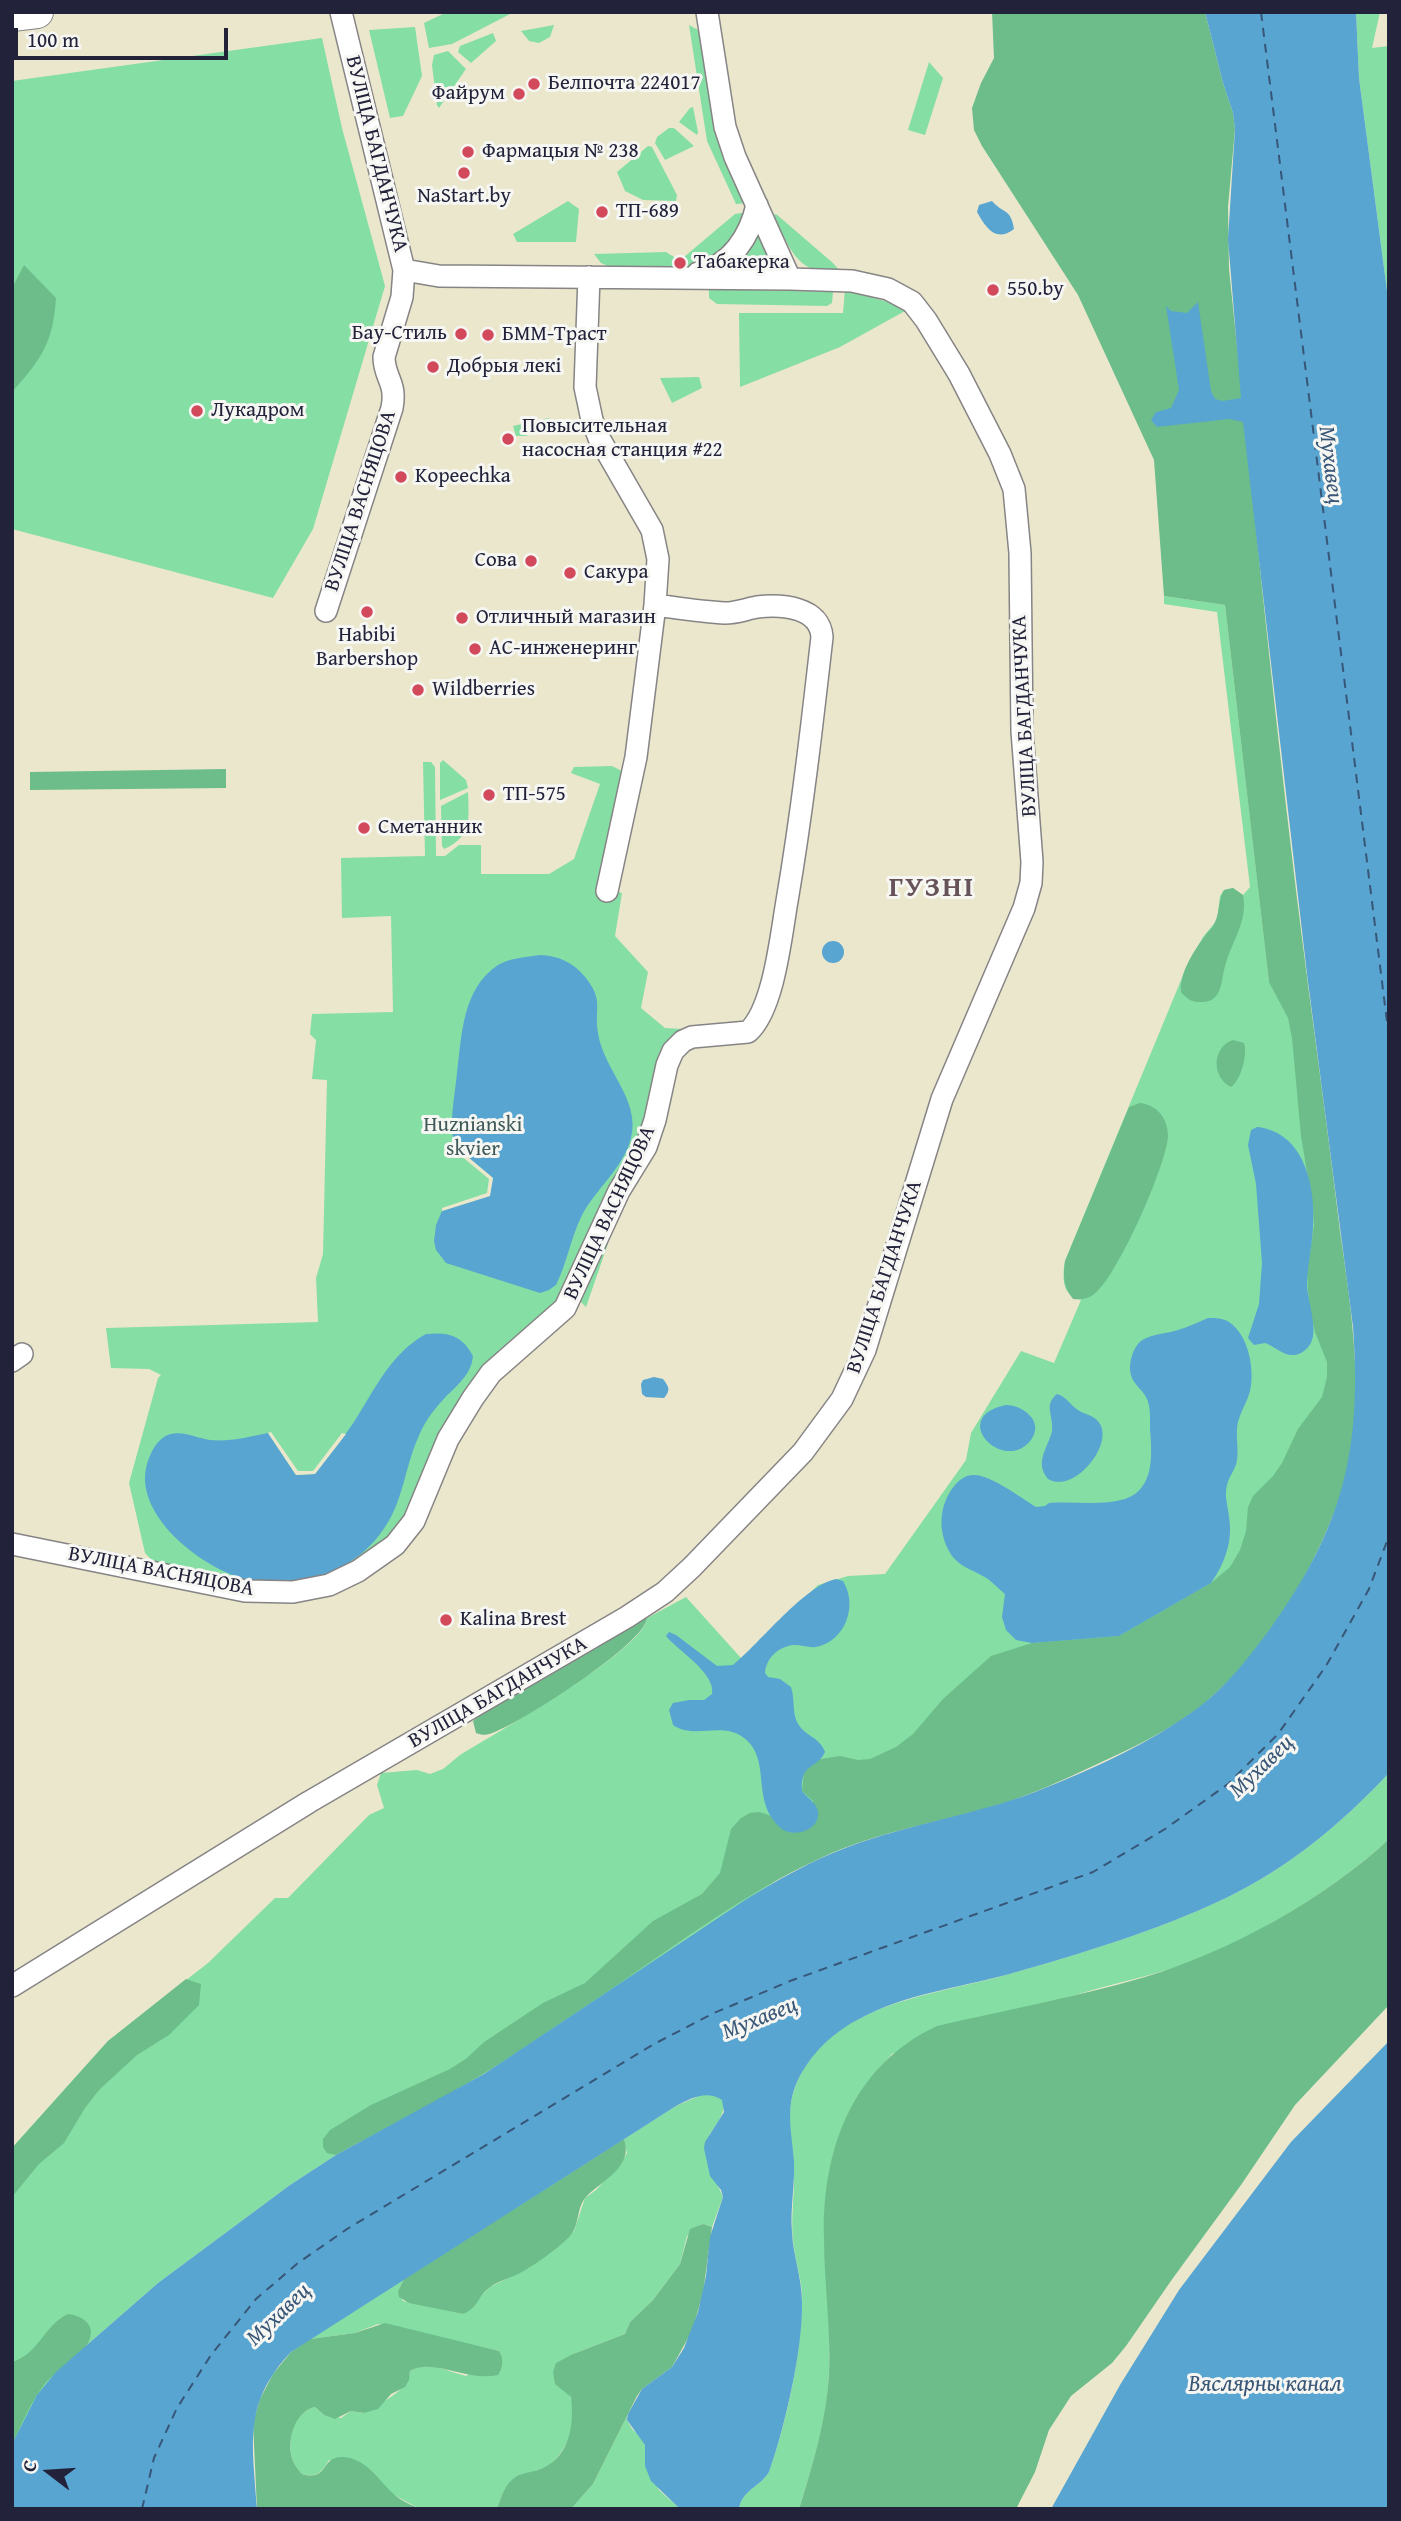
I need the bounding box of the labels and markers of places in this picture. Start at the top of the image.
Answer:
place label: Белпочта 224017 [548,71,701,97]
marker: Белпочта 224017 [526,76,542,92]
place label: Файрум [432,81,505,107]
marker: Файрум [511,86,527,102]
place label: Фармацыя № 238 [482,139,639,165]
marker: Фармацыя № 238 [460,144,476,160]
marker: NaStart.by [456,165,472,181]
place label: NaStart.by [417,184,511,210]
place label: ТП-689 [616,199,679,225]
marker: ТП-689 [594,204,610,220]
place label: Табакерка [694,250,790,276]
marker: Табакерка [672,255,688,271]
place label: 550.by [1007,277,1064,303]
marker: 550.by [985,282,1001,298]
place label: Бау-Стиль [352,321,447,347]
place label: БММ-Траст [502,322,607,348]
marker: Бау-Стиль [453,326,469,342]
marker: БММ-Траст [480,327,496,343]
place label: Добрыя лекі [447,354,561,380]
marker: Добрыя лекі [425,359,441,375]
place label: Лукадром [211,398,304,424]
marker: Лукадром [189,403,205,419]
place label: Повысительная насосная станция #22 [522,414,723,464]
marker: Повысительная насосная станция #22 [500,431,516,447]
place label: Kopeechka [415,464,511,490]
marker: Kopeechka [393,469,409,485]
place label: Сова [475,548,517,574]
marker: Сова [523,553,539,569]
place label: Сакура [584,560,648,586]
marker: Сакура [562,565,578,581]
marker: Habibi Barbershop [359,604,375,620]
place label: Отличный магазин [476,605,656,631]
marker: Отличный магазин [454,610,470,626]
place label: Habibi Barbershop [316,623,418,673]
place label: АС-инженеринг [489,636,637,662]
marker: АС-инженеринг [467,641,483,657]
place label: Wildberries [432,677,535,703]
marker: Wildberries [410,682,426,698]
place label: ТП-575 [503,782,566,808]
marker: ТП-575 [481,787,497,803]
place label: Сметанник [378,815,482,841]
marker: Сметанник [356,820,372,836]
place label: Kalina Brest [460,1607,566,1633]
marker: Kalina Brest [438,1612,454,1628]

